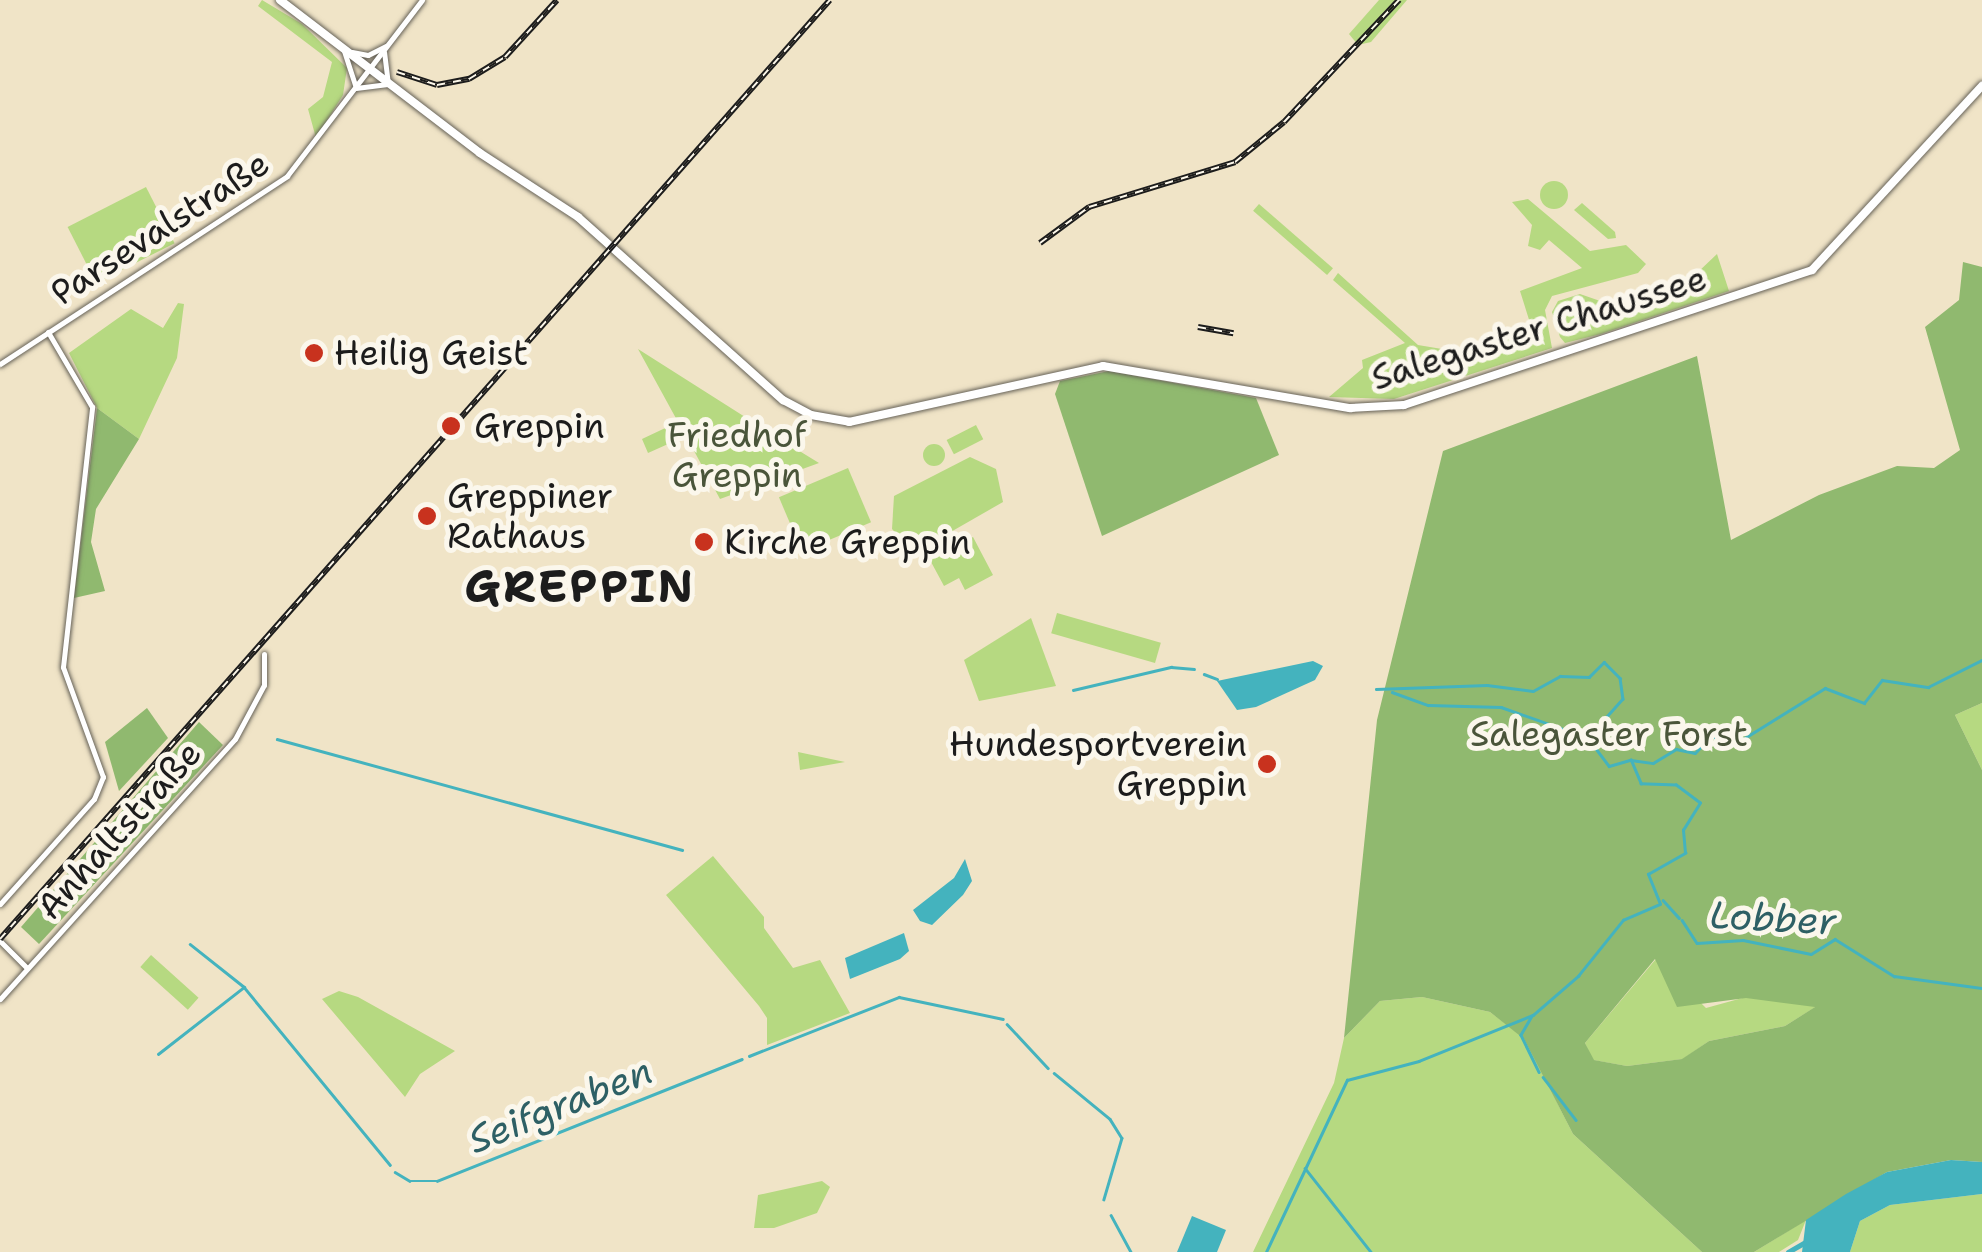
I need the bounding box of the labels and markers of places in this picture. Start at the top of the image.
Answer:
place label: Heilig Geist [334,332,528,374]
marker: Heilig Geist [303,342,325,364]
place label: Greppin [474,405,605,447]
marker: Greppin [438,413,464,439]
place label: Greppiner Rathaus [447,475,613,557]
marker: Greppiner Rathaus [416,505,438,527]
place label: Kirche Greppin [724,521,971,563]
marker: Kirche Greppin [693,531,715,553]
place label: Hundesportverein Greppin [949,723,1247,805]
marker: Hundesportverein Greppin [1256,753,1278,775]

